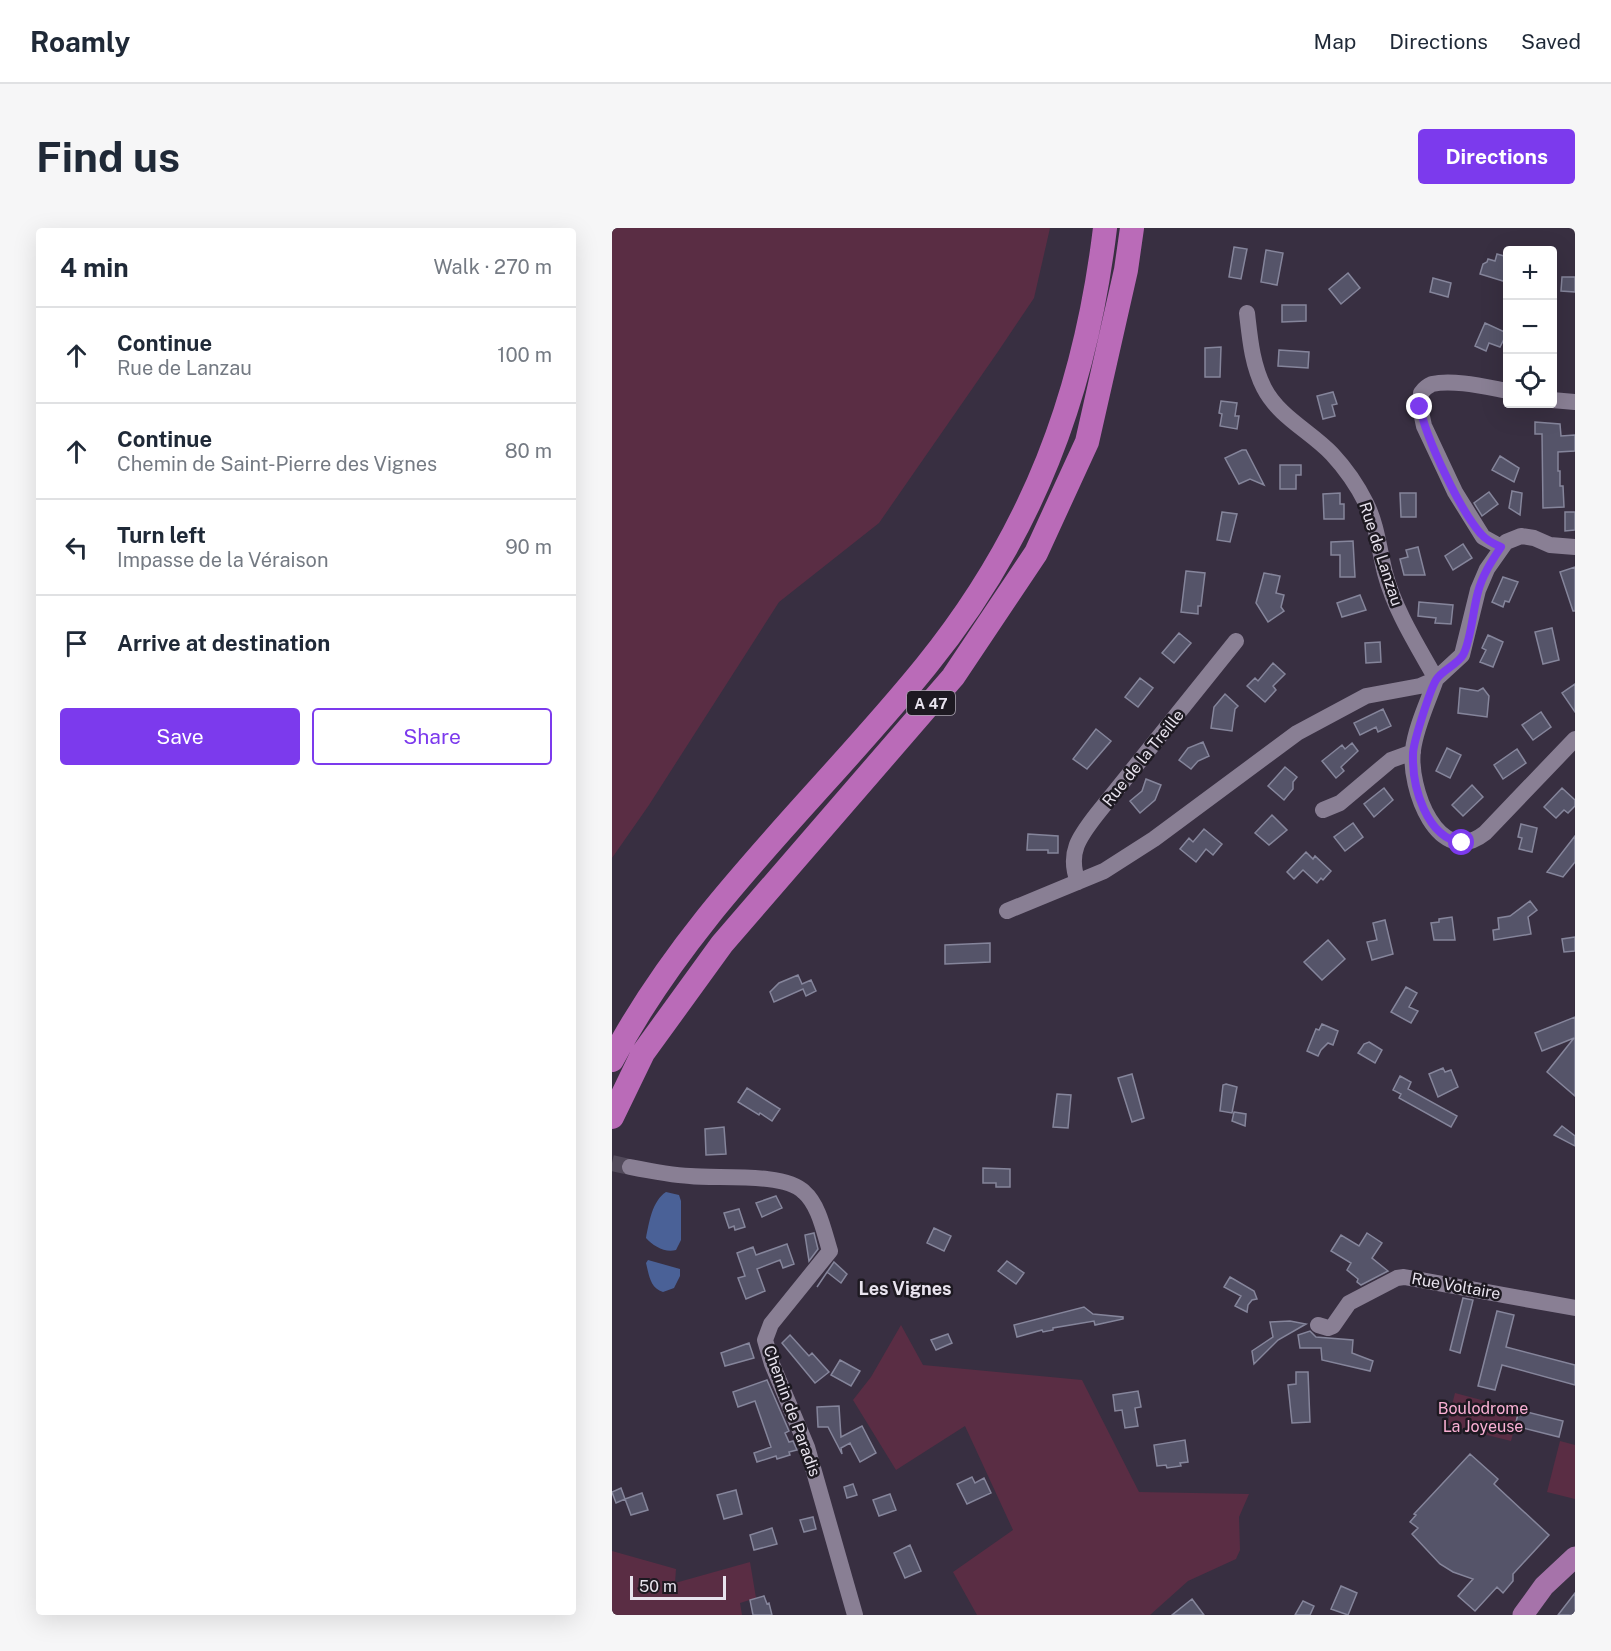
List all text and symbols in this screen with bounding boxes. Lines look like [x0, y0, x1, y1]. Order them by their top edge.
text: Roamly [30, 25, 130, 58]
text: Map [1314, 29, 1356, 54]
text: Directions [1389, 29, 1488, 54]
text: Saved [1521, 29, 1581, 54]
button: Directions [1418, 129, 1575, 184]
text: Find us [36, 132, 180, 181]
map controls [1503, 246, 1557, 408]
button: + [1503, 246, 1557, 300]
text: 4 min [60, 252, 129, 283]
text: Walk · 270 m [433, 255, 552, 279]
button: − [1503, 300, 1557, 354]
text: Continue [117, 330, 212, 356]
icon: ahead [60, 339, 93, 372]
text: 100 m [497, 343, 552, 367]
button: locate [1503, 354, 1557, 408]
text: Rue de Lanzau [117, 356, 252, 380]
route end [1406, 393, 1432, 419]
text: Continue [117, 426, 212, 452]
icon: ahead [60, 435, 93, 468]
text: 80 m [505, 439, 552, 463]
text: Chemin de Saint-Pierre des Vignes [117, 452, 437, 476]
street label: Rue de Lanzau [1355, 500, 1407, 608]
text: Turn left [117, 522, 206, 548]
icon: left [60, 531, 93, 564]
text: 90 m [505, 535, 552, 559]
text: Impasse de la Véraison [117, 548, 328, 572]
icon: arrive [60, 627, 93, 660]
text: Arrive at destination [117, 630, 330, 656]
road number: A 47 [907, 691, 955, 715]
street label: Rue de la Treille [1098, 706, 1188, 810]
button: Save [60, 708, 300, 765]
button: Share [312, 708, 552, 765]
route start [1448, 829, 1474, 855]
street label: Rue Voltaire [1410, 1269, 1502, 1303]
district label: Les Vignes [859, 1278, 951, 1299]
street label: Chemin de Paradis [759, 1343, 825, 1479]
park label: Boulodrome La Joyeuse [1438, 1399, 1528, 1436]
scale bar [630, 1573, 726, 1600]
text: 50 m [639, 1577, 677, 1596]

